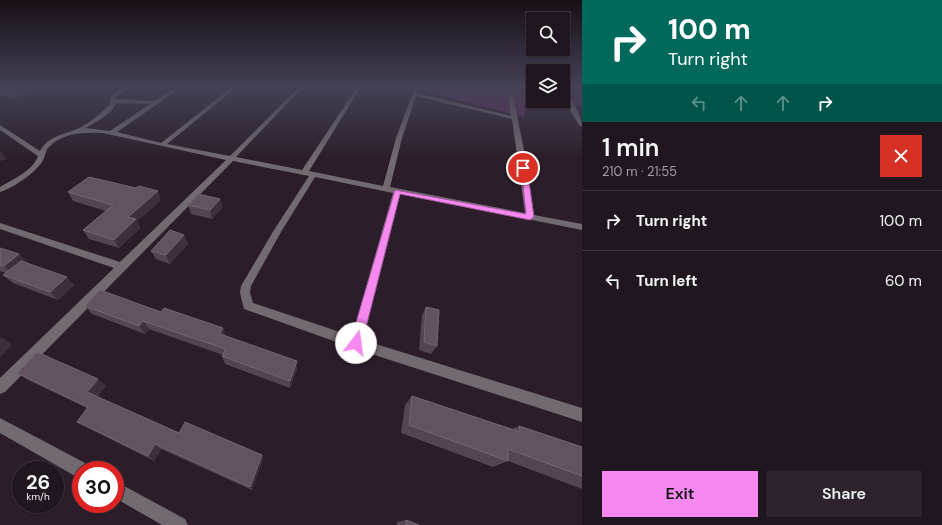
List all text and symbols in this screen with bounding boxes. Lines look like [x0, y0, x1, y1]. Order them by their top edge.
text: 100 m [668, 11, 751, 48]
map controls [526, 12, 570, 108]
button: search [526, 12, 570, 56]
icon: right [602, 16, 654, 68]
text: Turn right [668, 47, 748, 71]
button: layers [526, 64, 570, 108]
icon: left [688, 92, 710, 114]
icon: ahead [730, 92, 752, 114]
icon: ahead [772, 92, 794, 114]
icon: right [814, 92, 836, 114]
text: 1 min [602, 132, 659, 163]
button: close [880, 135, 922, 177]
pin [506, 151, 540, 185]
icon: arrive [512, 157, 534, 179]
text: 210 m · 21:55 [602, 163, 677, 180]
icon: right [602, 210, 624, 232]
text: Turn right [636, 211, 707, 231]
text: 100 m [879, 211, 922, 231]
icon: left [602, 270, 624, 292]
text: Turn left [636, 271, 697, 291]
text: 60 m [885, 271, 922, 291]
position arrow [335, 322, 377, 364]
speed limit sign: 30 [72, 461, 124, 513]
text: 26 [26, 469, 50, 495]
button: Exit [602, 471, 758, 517]
button: Share [766, 471, 922, 517]
text: km/h [26, 490, 50, 503]

